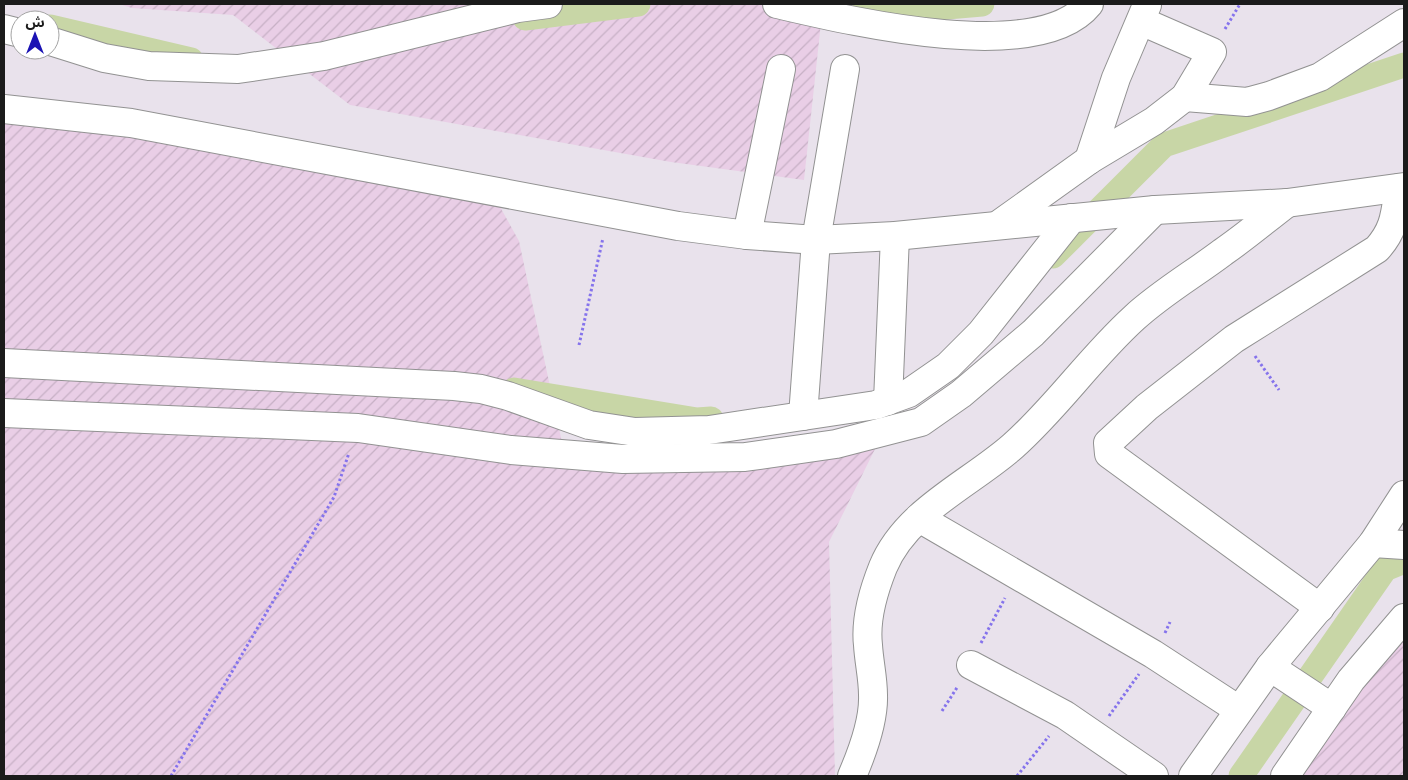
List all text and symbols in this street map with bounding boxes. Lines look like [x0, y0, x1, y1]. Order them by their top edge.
north arrow [10, 10, 60, 60]
text: ش [25, 14, 45, 30]

